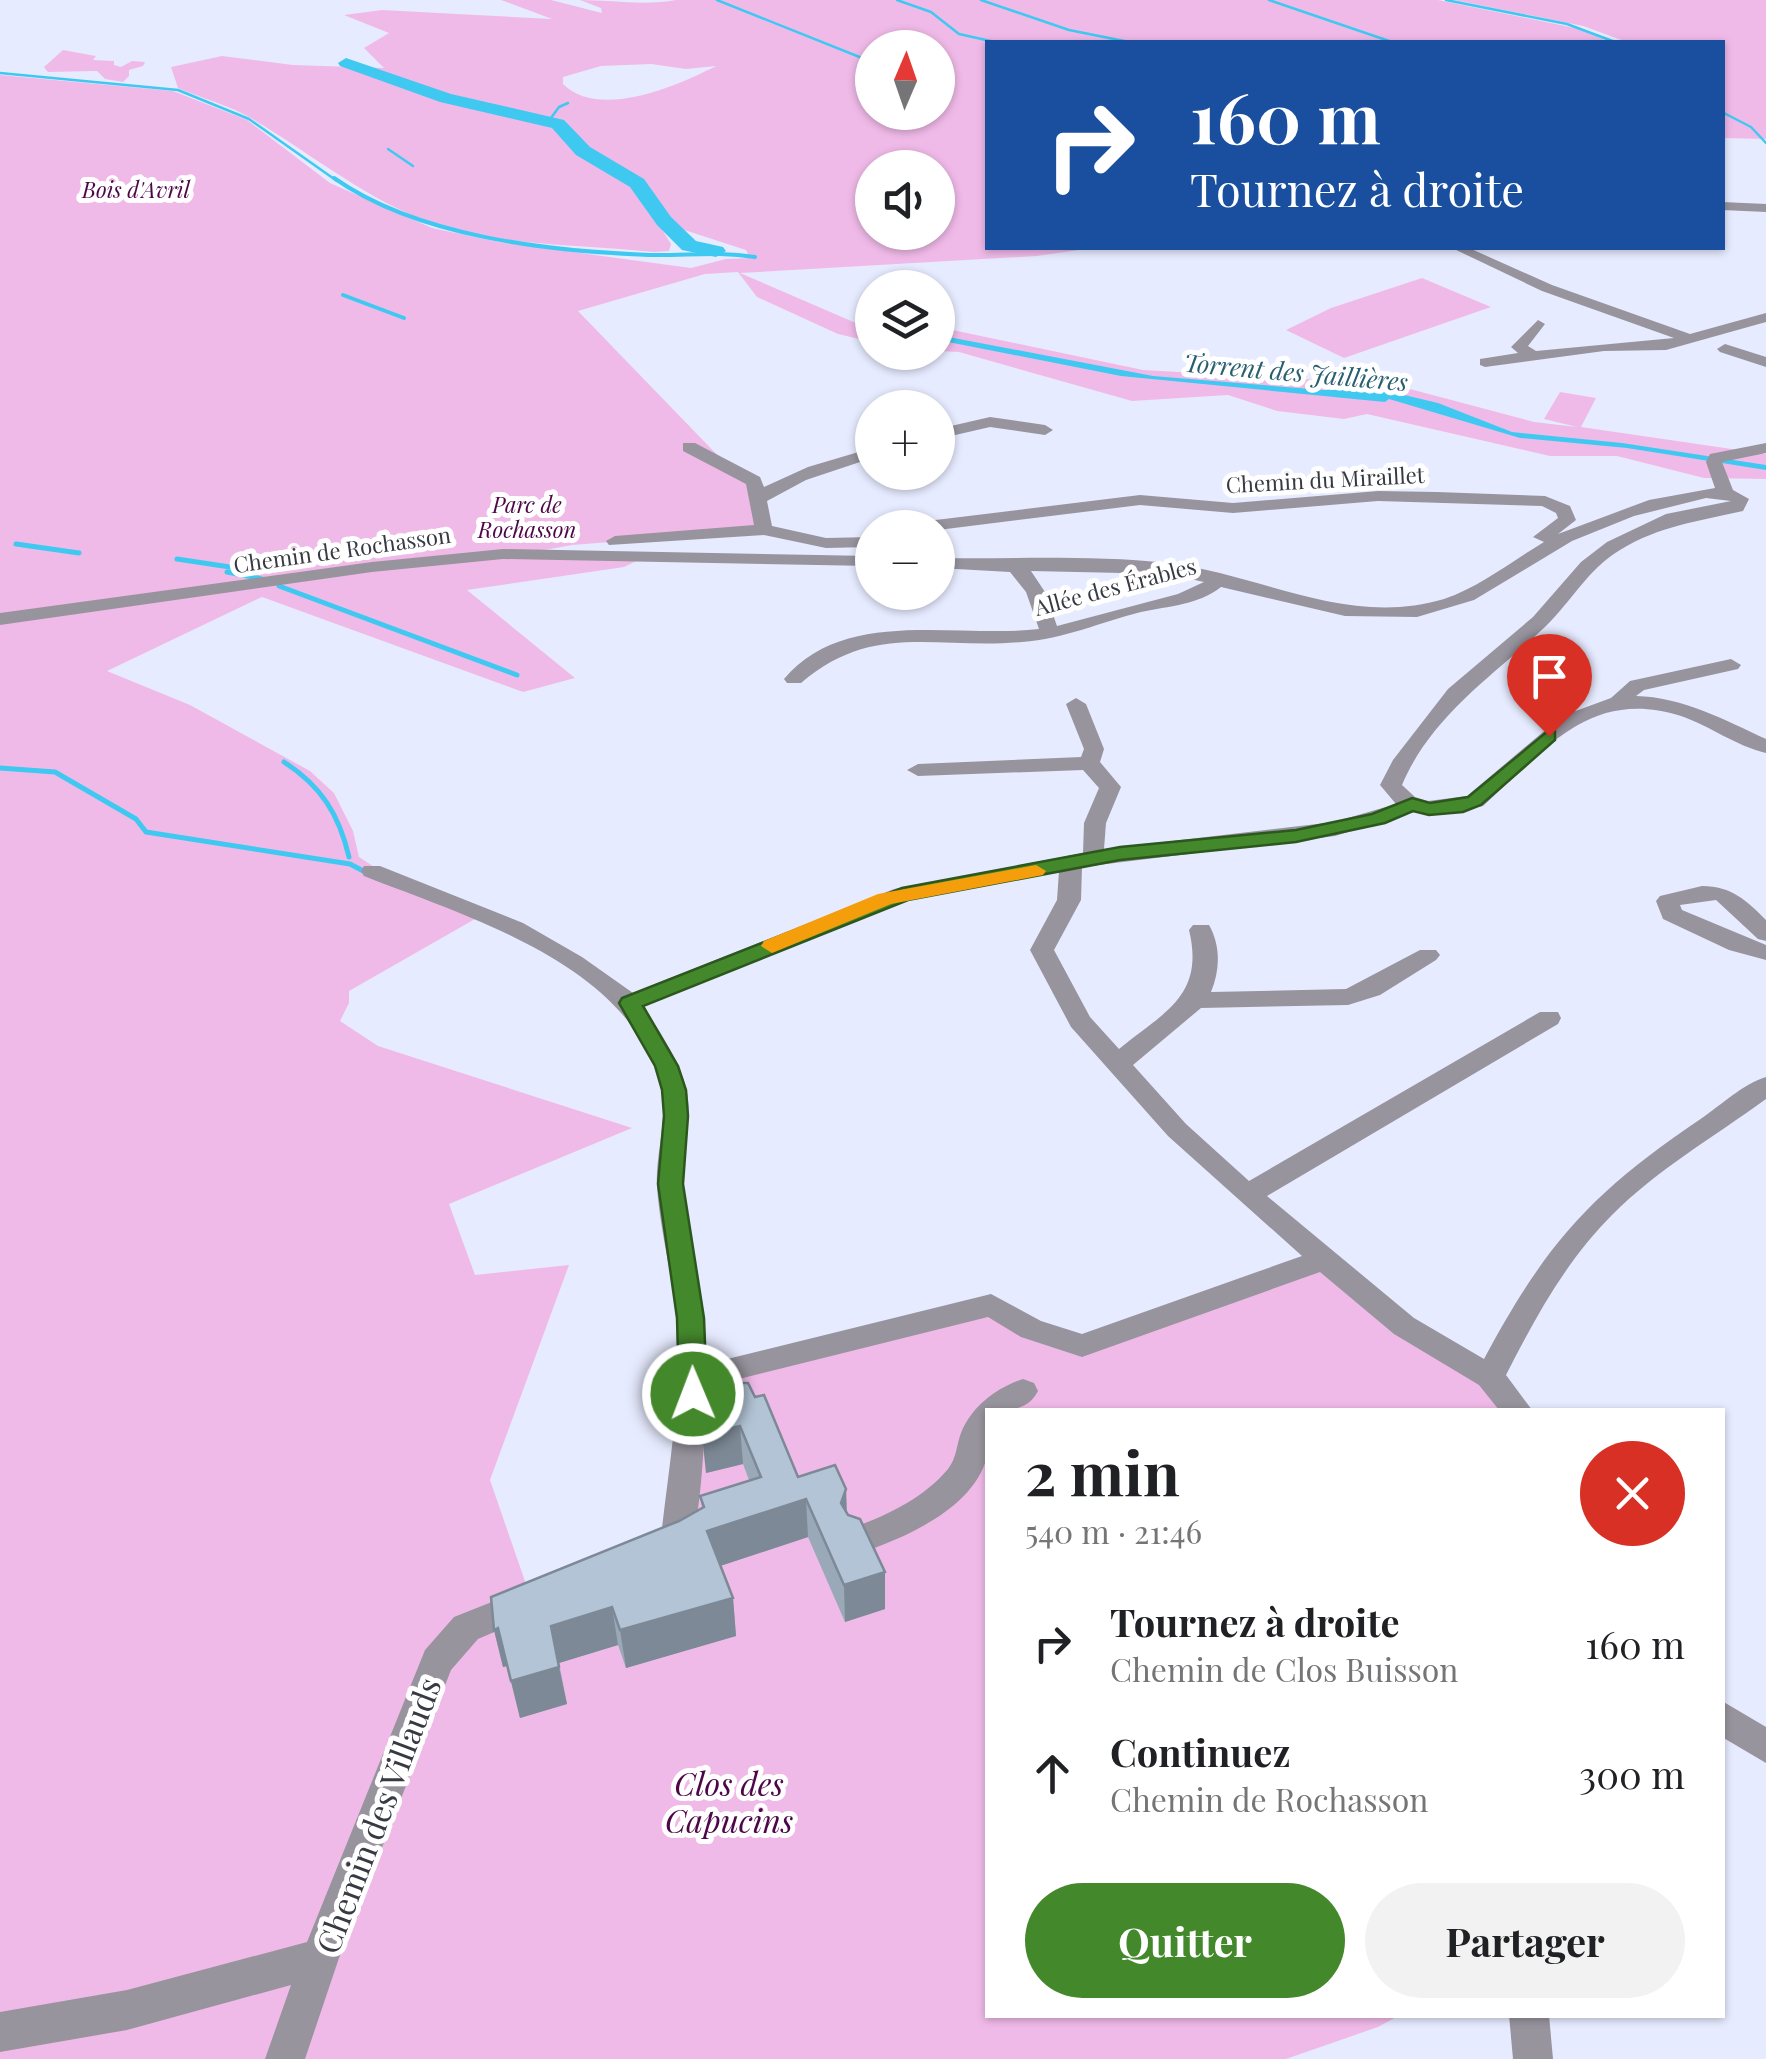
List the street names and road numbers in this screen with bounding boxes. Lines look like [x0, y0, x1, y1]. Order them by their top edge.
street label: Chemin du Miraillet [1225, 459, 1426, 499]
street label: Chemin de Rochasson [232, 519, 452, 579]
street label: Allée des Érables [1030, 550, 1199, 622]
street label: Chemin des Villauds [305, 1671, 449, 1959]

